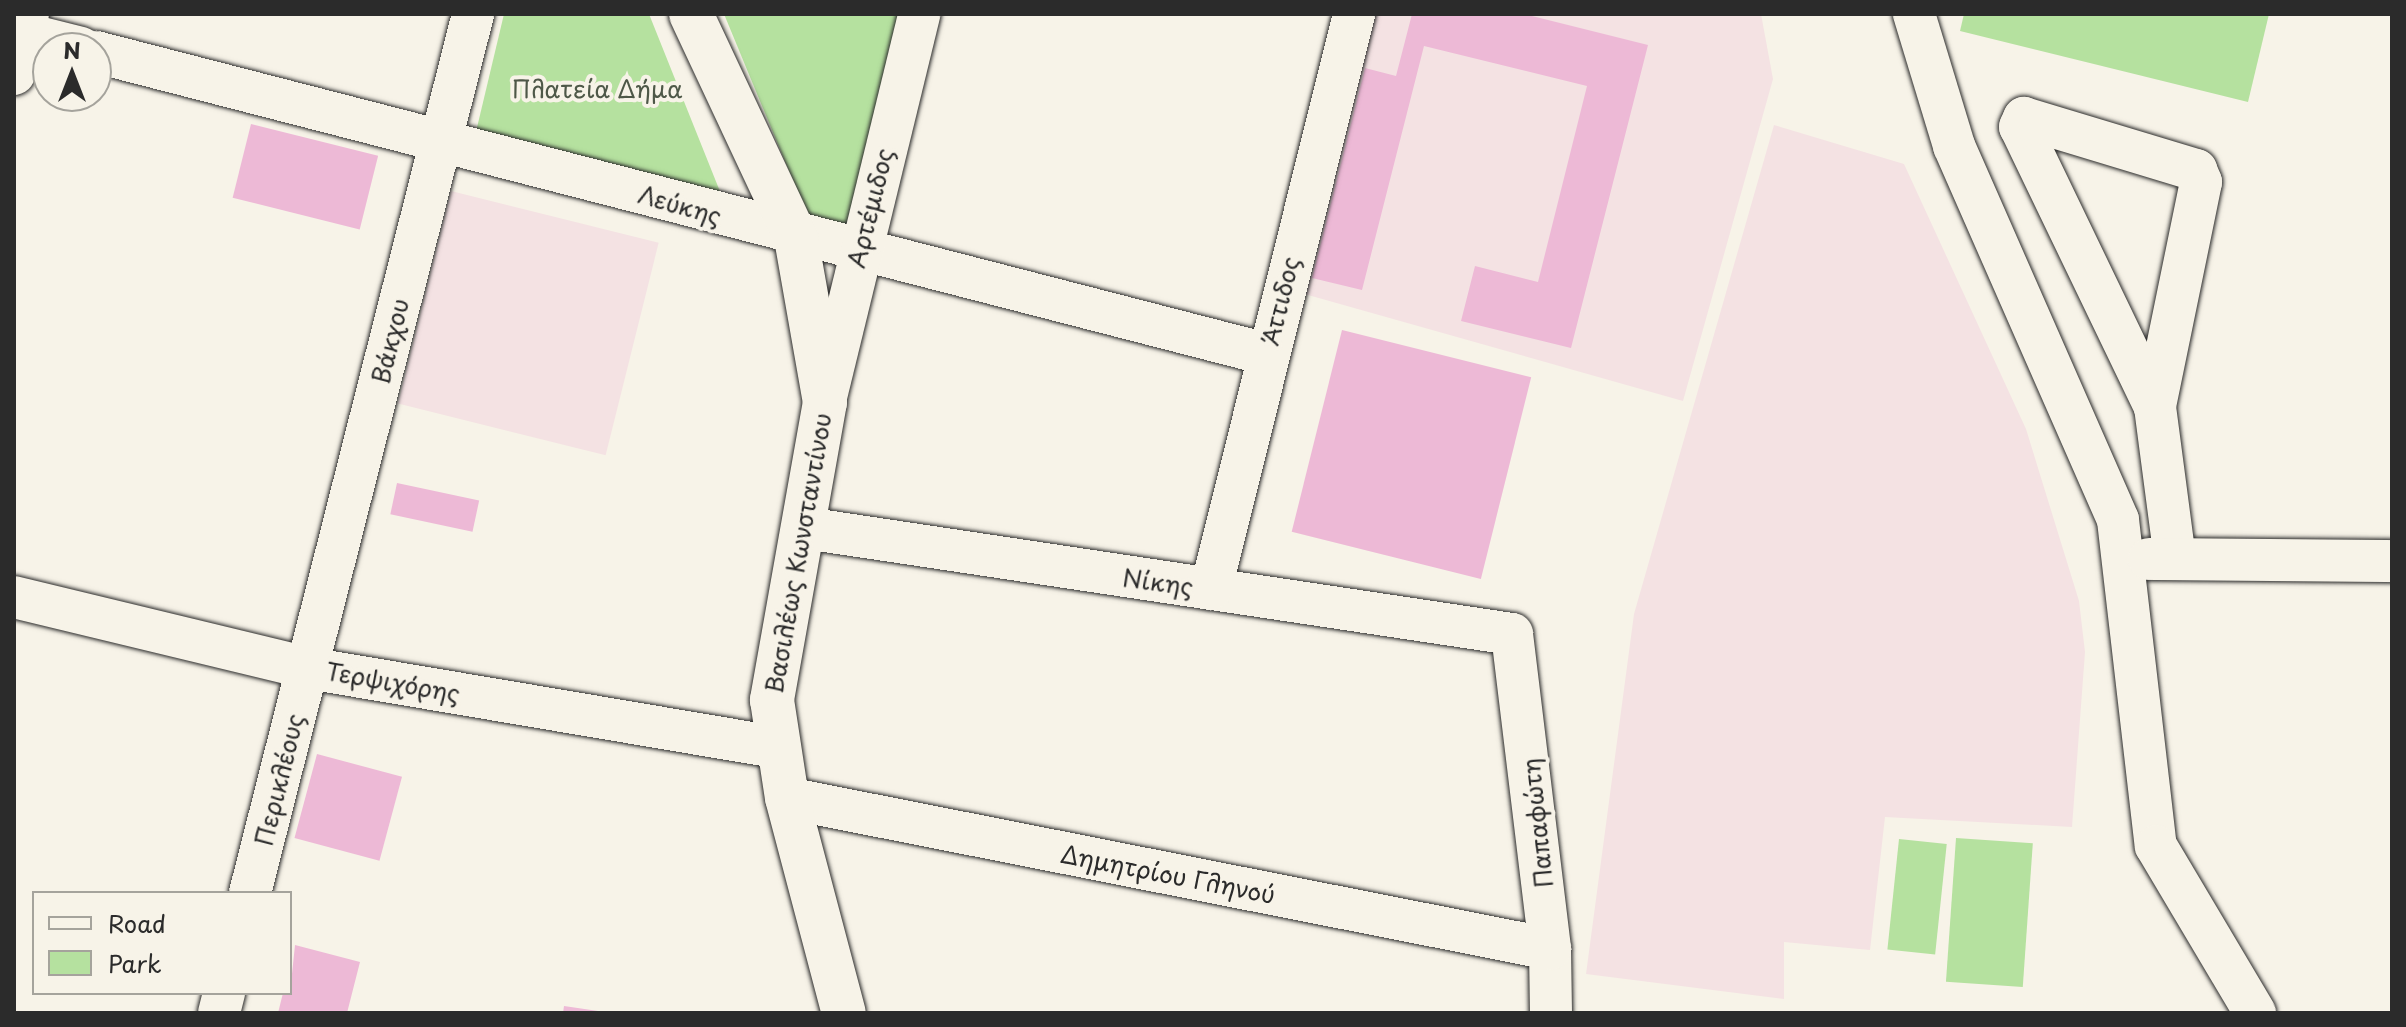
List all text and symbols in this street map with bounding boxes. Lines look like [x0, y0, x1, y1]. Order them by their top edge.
north arrow [32, 32, 112, 112]
text: N [63, 33, 81, 66]
park label: Πλατεία Δήμα [511, 75, 683, 103]
street label: Αρτέμιδος [841, 145, 899, 271]
street label: Λεύκης [635, 179, 725, 231]
street label: Άττιδος [1255, 254, 1305, 348]
street label: Βάκχου [366, 295, 414, 387]
street label: Βασιλέως Κωνσταντίνου [759, 410, 837, 696]
street label: Νίκης [1121, 563, 1195, 601]
street label: Τερψιχόρης [324, 656, 462, 708]
street label: Περικλέους [249, 711, 309, 849]
street label: Παπαφώτη [1516, 757, 1558, 889]
street label: Δημητρίου Γληνού [1059, 839, 1277, 909]
legend [32, 891, 292, 995]
text: Road [108, 905, 166, 941]
text: Park [108, 945, 162, 981]

